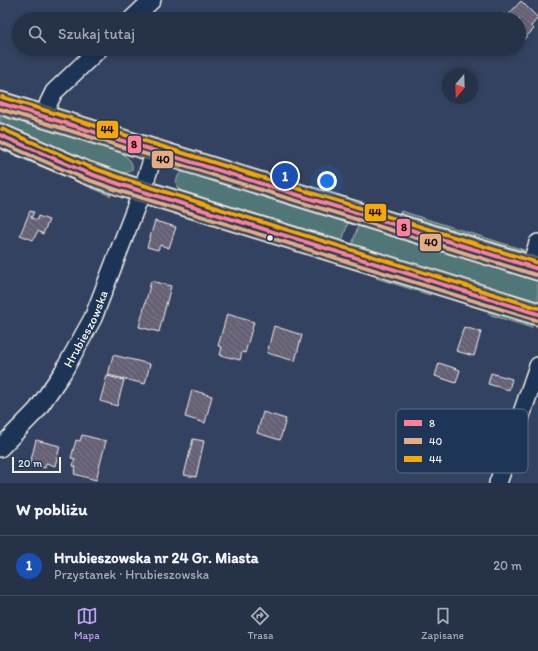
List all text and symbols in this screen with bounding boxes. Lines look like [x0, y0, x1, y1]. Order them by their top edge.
search box [12, 12, 526, 56]
icon: search [26, 23, 48, 45]
text: Szukaj tutaj [58, 25, 135, 43]
north arrow [442, 68, 478, 104]
line badge: 44 [96, 120, 119, 139]
text: 44 [100, 123, 114, 136]
line badge: 8 [127, 135, 142, 154]
text: 8 [131, 138, 137, 151]
line badge: 40 [151, 150, 174, 169]
text: 40 [156, 153, 170, 166]
pin: 1 [272, 161, 298, 191]
your location [317, 171, 337, 191]
line badge: 44 [364, 203, 387, 222]
text: 44 [368, 206, 382, 219]
line badge: 8 [396, 218, 411, 237]
text: 8 [401, 221, 407, 234]
unlabelled marker [265, 233, 275, 243]
line badge: 40 [419, 233, 442, 252]
text: 40 [424, 236, 438, 249]
street label: Hrubieszowska [60, 288, 111, 370]
legend [396, 409, 528, 473]
text: 8 [429, 417, 435, 430]
text: 40 [429, 435, 443, 448]
text: 44 [429, 453, 443, 466]
scale bar [12, 455, 61, 474]
text: 20 m [18, 457, 42, 470]
text: W pobliżu [16, 499, 87, 519]
text: Hrubieszowska nr 24 Gr. Miasta [54, 549, 259, 567]
text: 1 [26, 558, 32, 573]
text: 20 m [493, 558, 522, 573]
text: Przystanek · Hrubieszowska [54, 567, 209, 582]
tab: Mapa [74, 605, 100, 642]
tab: Trasa [248, 605, 273, 642]
tab: Zapisane [421, 605, 464, 642]

